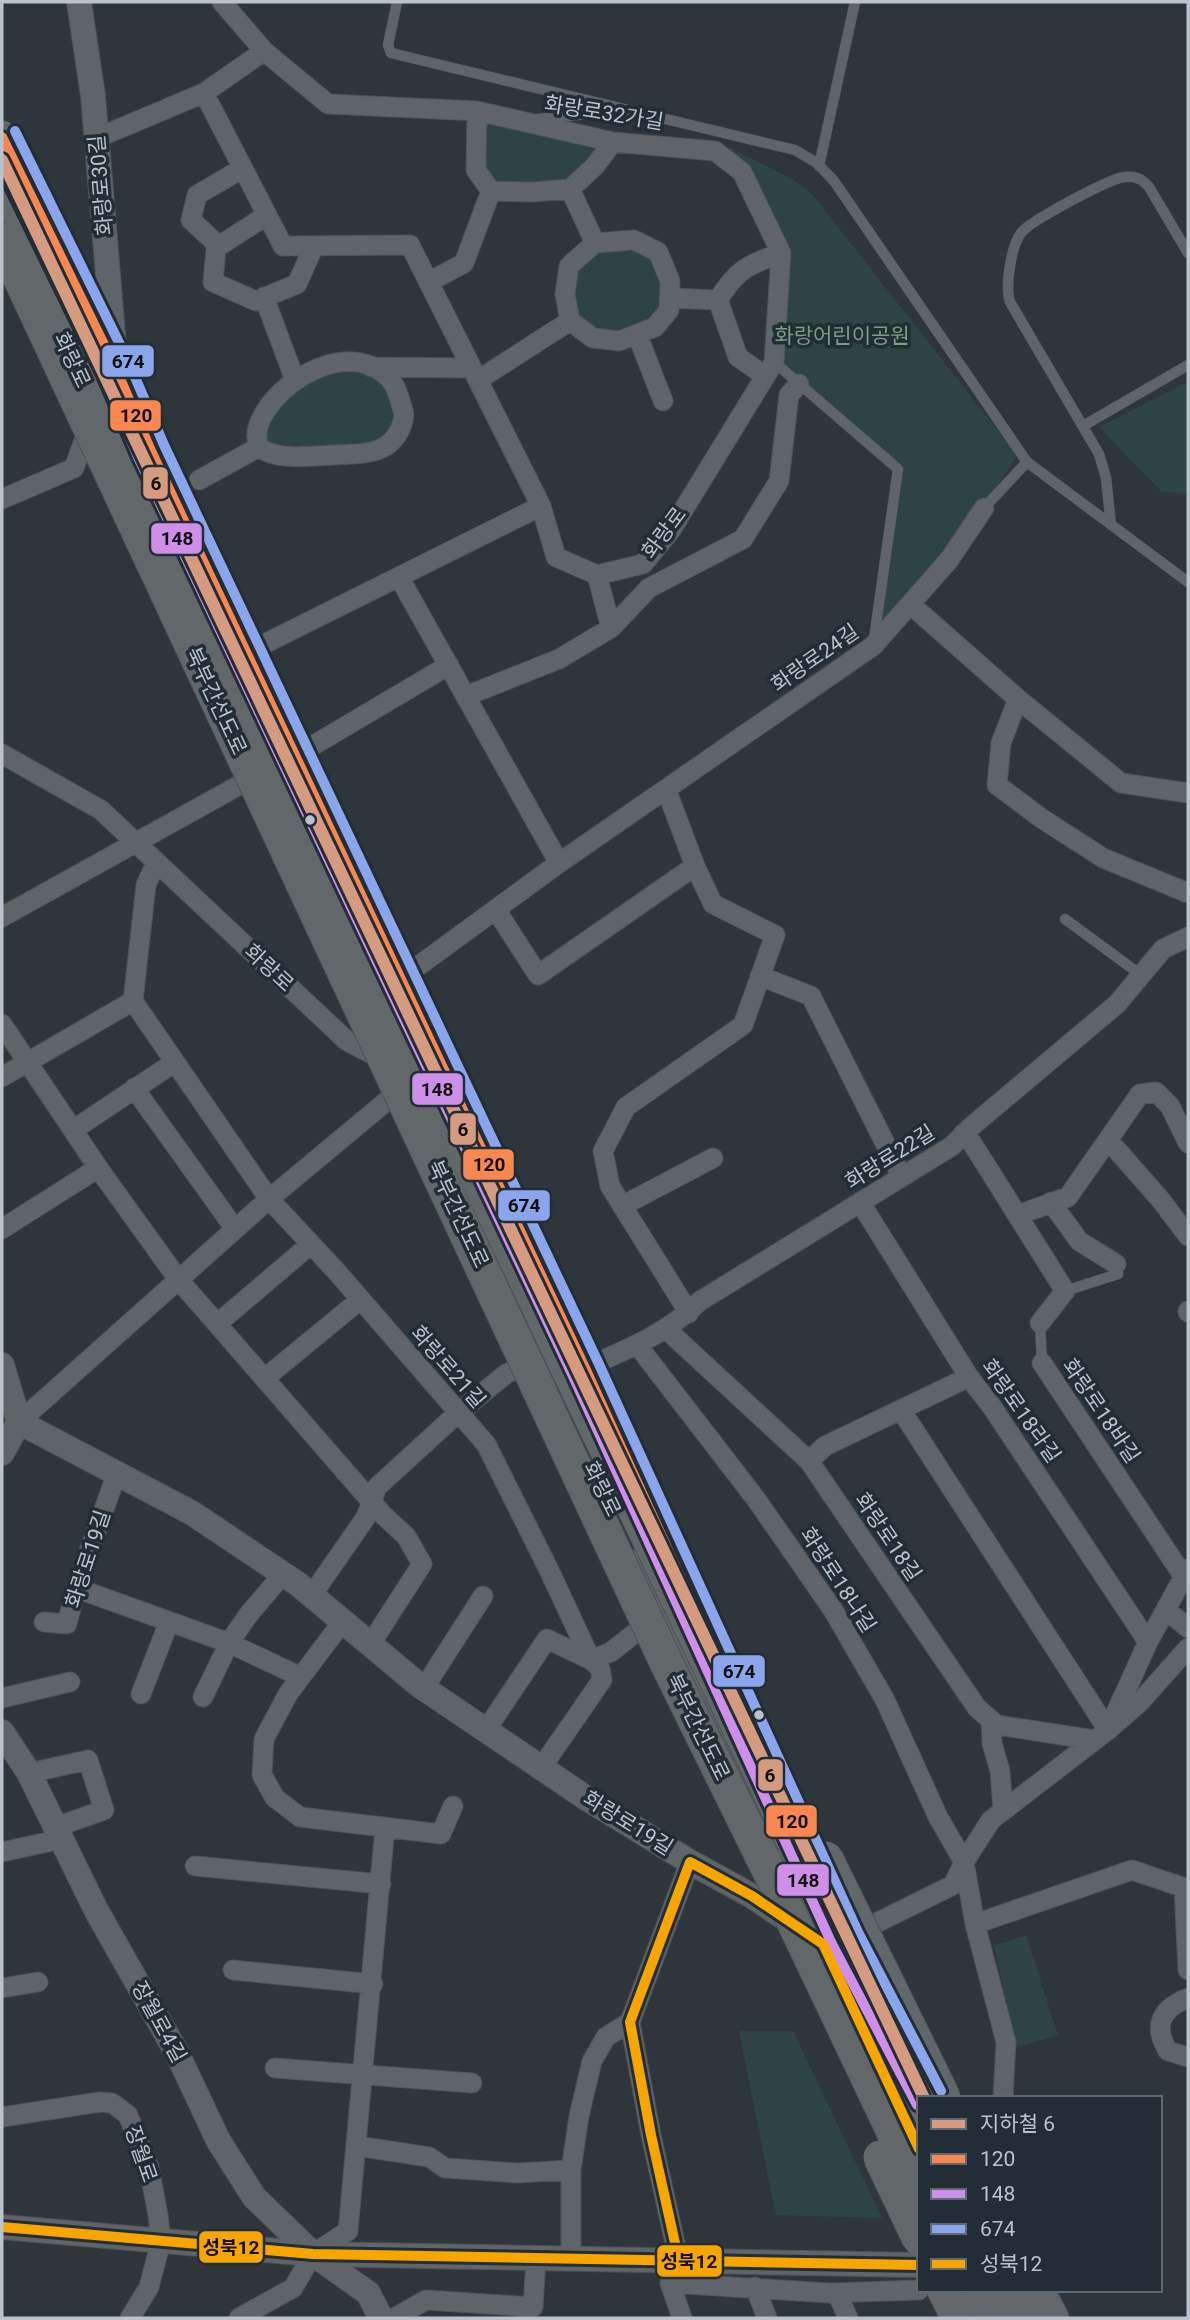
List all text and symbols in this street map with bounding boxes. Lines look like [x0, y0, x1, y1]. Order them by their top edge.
street label: 화랑로32가길 [543, 92, 665, 134]
street label: 화랑로30길 [85, 134, 117, 236]
park label: 화랑어린이공원 [774, 324, 910, 348]
street label: 화랑로 [49, 329, 95, 391]
line badge: 674 [101, 344, 155, 378]
text: 674 [112, 350, 144, 373]
line badge: 120 [109, 399, 162, 432]
text: 120 [120, 404, 152, 427]
line badge: 6 [142, 466, 169, 500]
text: 6 [151, 472, 162, 495]
street label: 화랑로 [637, 503, 691, 563]
line badge: 148 [150, 522, 203, 555]
text: 148 [161, 527, 193, 550]
street label: 화랑로24길 [767, 619, 863, 697]
street label: 북부간선도로 [181, 643, 251, 759]
unlabelled marker [303, 813, 317, 827]
street label: 화랑로 [240, 939, 298, 997]
line badge: 148 [411, 1072, 464, 1106]
text: 148 [421, 1078, 453, 1101]
line badge: 6 [449, 1112, 477, 1146]
text: 6 [458, 1118, 469, 1141]
street label: 화랑로22길 [841, 1120, 939, 1194]
line badge: 120 [462, 1148, 515, 1181]
text: 120 [473, 1153, 505, 1176]
street label: 북부간선도로 [423, 1156, 493, 1272]
line badge: 674 [497, 1189, 551, 1222]
text: 674 [508, 1194, 540, 1217]
street label: 화랑로21길 [406, 1321, 490, 1413]
street label: 화랑로18바길 [1057, 1354, 1145, 1468]
street label: 화랑로18라길 [977, 1355, 1065, 1467]
street label: 화랑로 [579, 1458, 625, 1520]
street label: 화랑로18길 [850, 1488, 926, 1586]
street label: 화랑로19길 [61, 1507, 115, 1611]
street label: 화랑로18나길 [795, 1523, 881, 1637]
line badge: 674 [712, 1654, 766, 1688]
text: 674 [723, 1660, 755, 1683]
street label: 북부간선도로 [662, 1670, 734, 1784]
unlabelled marker [752, 1708, 766, 1722]
line badge: 6 [757, 1758, 784, 1792]
text: 6 [765, 1764, 776, 1787]
street label: 화랑로19길 [579, 1786, 677, 1860]
line badge: 120 [765, 1804, 818, 1838]
text: 120 [776, 1810, 808, 1833]
line badge: 148 [776, 1863, 830, 1897]
text: 148 [787, 1869, 819, 1892]
street label: 장월로4길 [127, 1977, 191, 2067]
legend [917, 2096, 1162, 2292]
text: 지하철 6 [980, 2112, 1055, 2136]
street label: 장월로 [120, 2123, 162, 2185]
text: 120 [980, 2147, 1015, 2171]
text: 148 [980, 2182, 1015, 2206]
text: 674 [980, 2217, 1016, 2241]
line badge: 성북12 [198, 2230, 264, 2264]
text: 성북12 [203, 2236, 259, 2259]
line badge: 성북12 [656, 2244, 723, 2278]
text: 성북12 [661, 2250, 717, 2273]
text: 성북12 [980, 2252, 1042, 2276]

